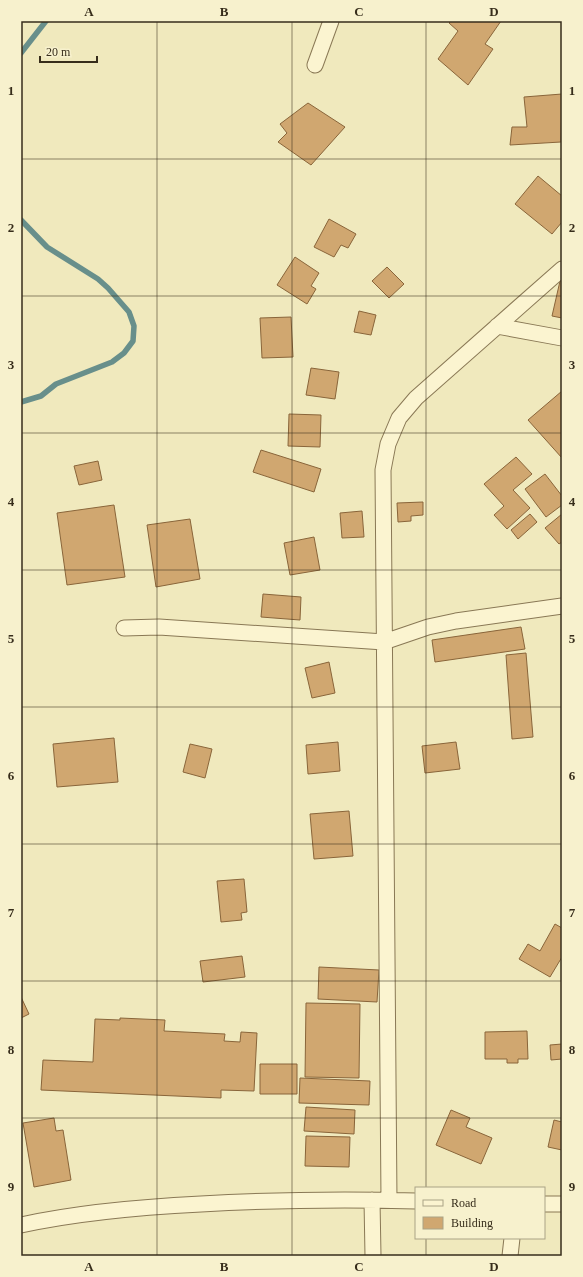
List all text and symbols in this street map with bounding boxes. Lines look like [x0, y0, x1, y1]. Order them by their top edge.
text: A [84, 4, 94, 19]
text: B [220, 4, 229, 19]
text: C [354, 4, 364, 19]
text: D [489, 4, 499, 19]
scale bar [40, 38, 97, 64]
text: 20 m [46, 45, 71, 59]
text: 1 [8, 83, 14, 98]
text: 1 [569, 83, 575, 98]
text: 2 [8, 220, 14, 235]
text: 2 [569, 220, 575, 235]
text: 3 [8, 357, 15, 372]
text: 3 [569, 357, 576, 372]
text: 4 [8, 494, 15, 509]
text: 4 [569, 494, 576, 509]
text: 5 [8, 631, 15, 646]
text: 5 [569, 631, 576, 646]
text: 6 [8, 768, 15, 783]
text: 6 [569, 768, 576, 783]
text: 7 [8, 905, 15, 920]
text: 7 [569, 905, 576, 920]
text: 8 [8, 1042, 15, 1057]
text: 8 [569, 1042, 576, 1057]
text: 9 [8, 1179, 15, 1194]
text: 9 [569, 1179, 576, 1194]
legend [415, 1187, 545, 1239]
text: Road [451, 1196, 476, 1210]
text: Building [451, 1216, 493, 1230]
text: A [84, 1259, 94, 1274]
text: B [220, 1259, 229, 1274]
text: C [354, 1259, 364, 1274]
text: D [489, 1259, 499, 1274]

